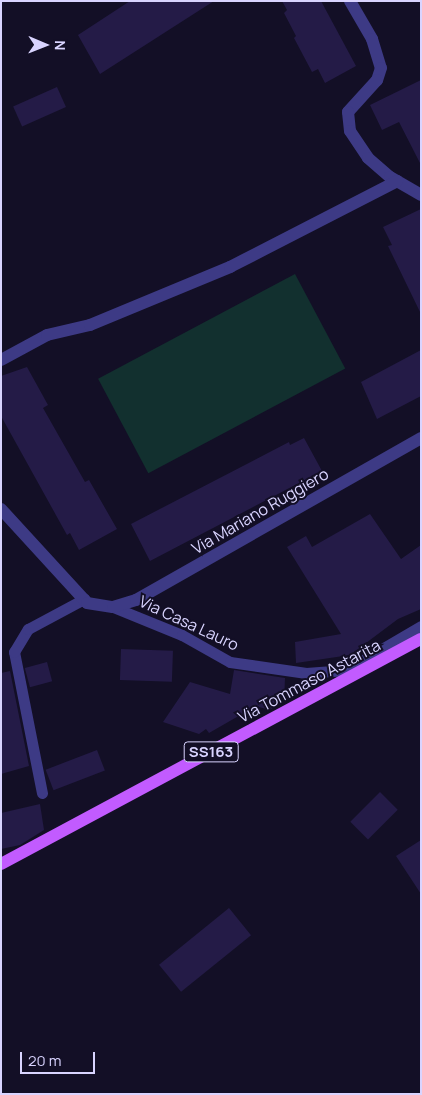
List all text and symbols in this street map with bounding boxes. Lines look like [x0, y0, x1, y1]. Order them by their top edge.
north arrow [20, 20, 70, 70]
text: N [51, 40, 70, 50]
street label: Via Mariano Ruggiero [188, 464, 332, 558]
street label: Via Casa Lauro [136, 592, 242, 654]
street label: Via Tommaso Astarita [234, 635, 384, 727]
road number: SS163 [184, 740, 238, 764]
scale bar [22, 1042, 98, 1074]
text: 20 m [28, 1050, 61, 1071]

